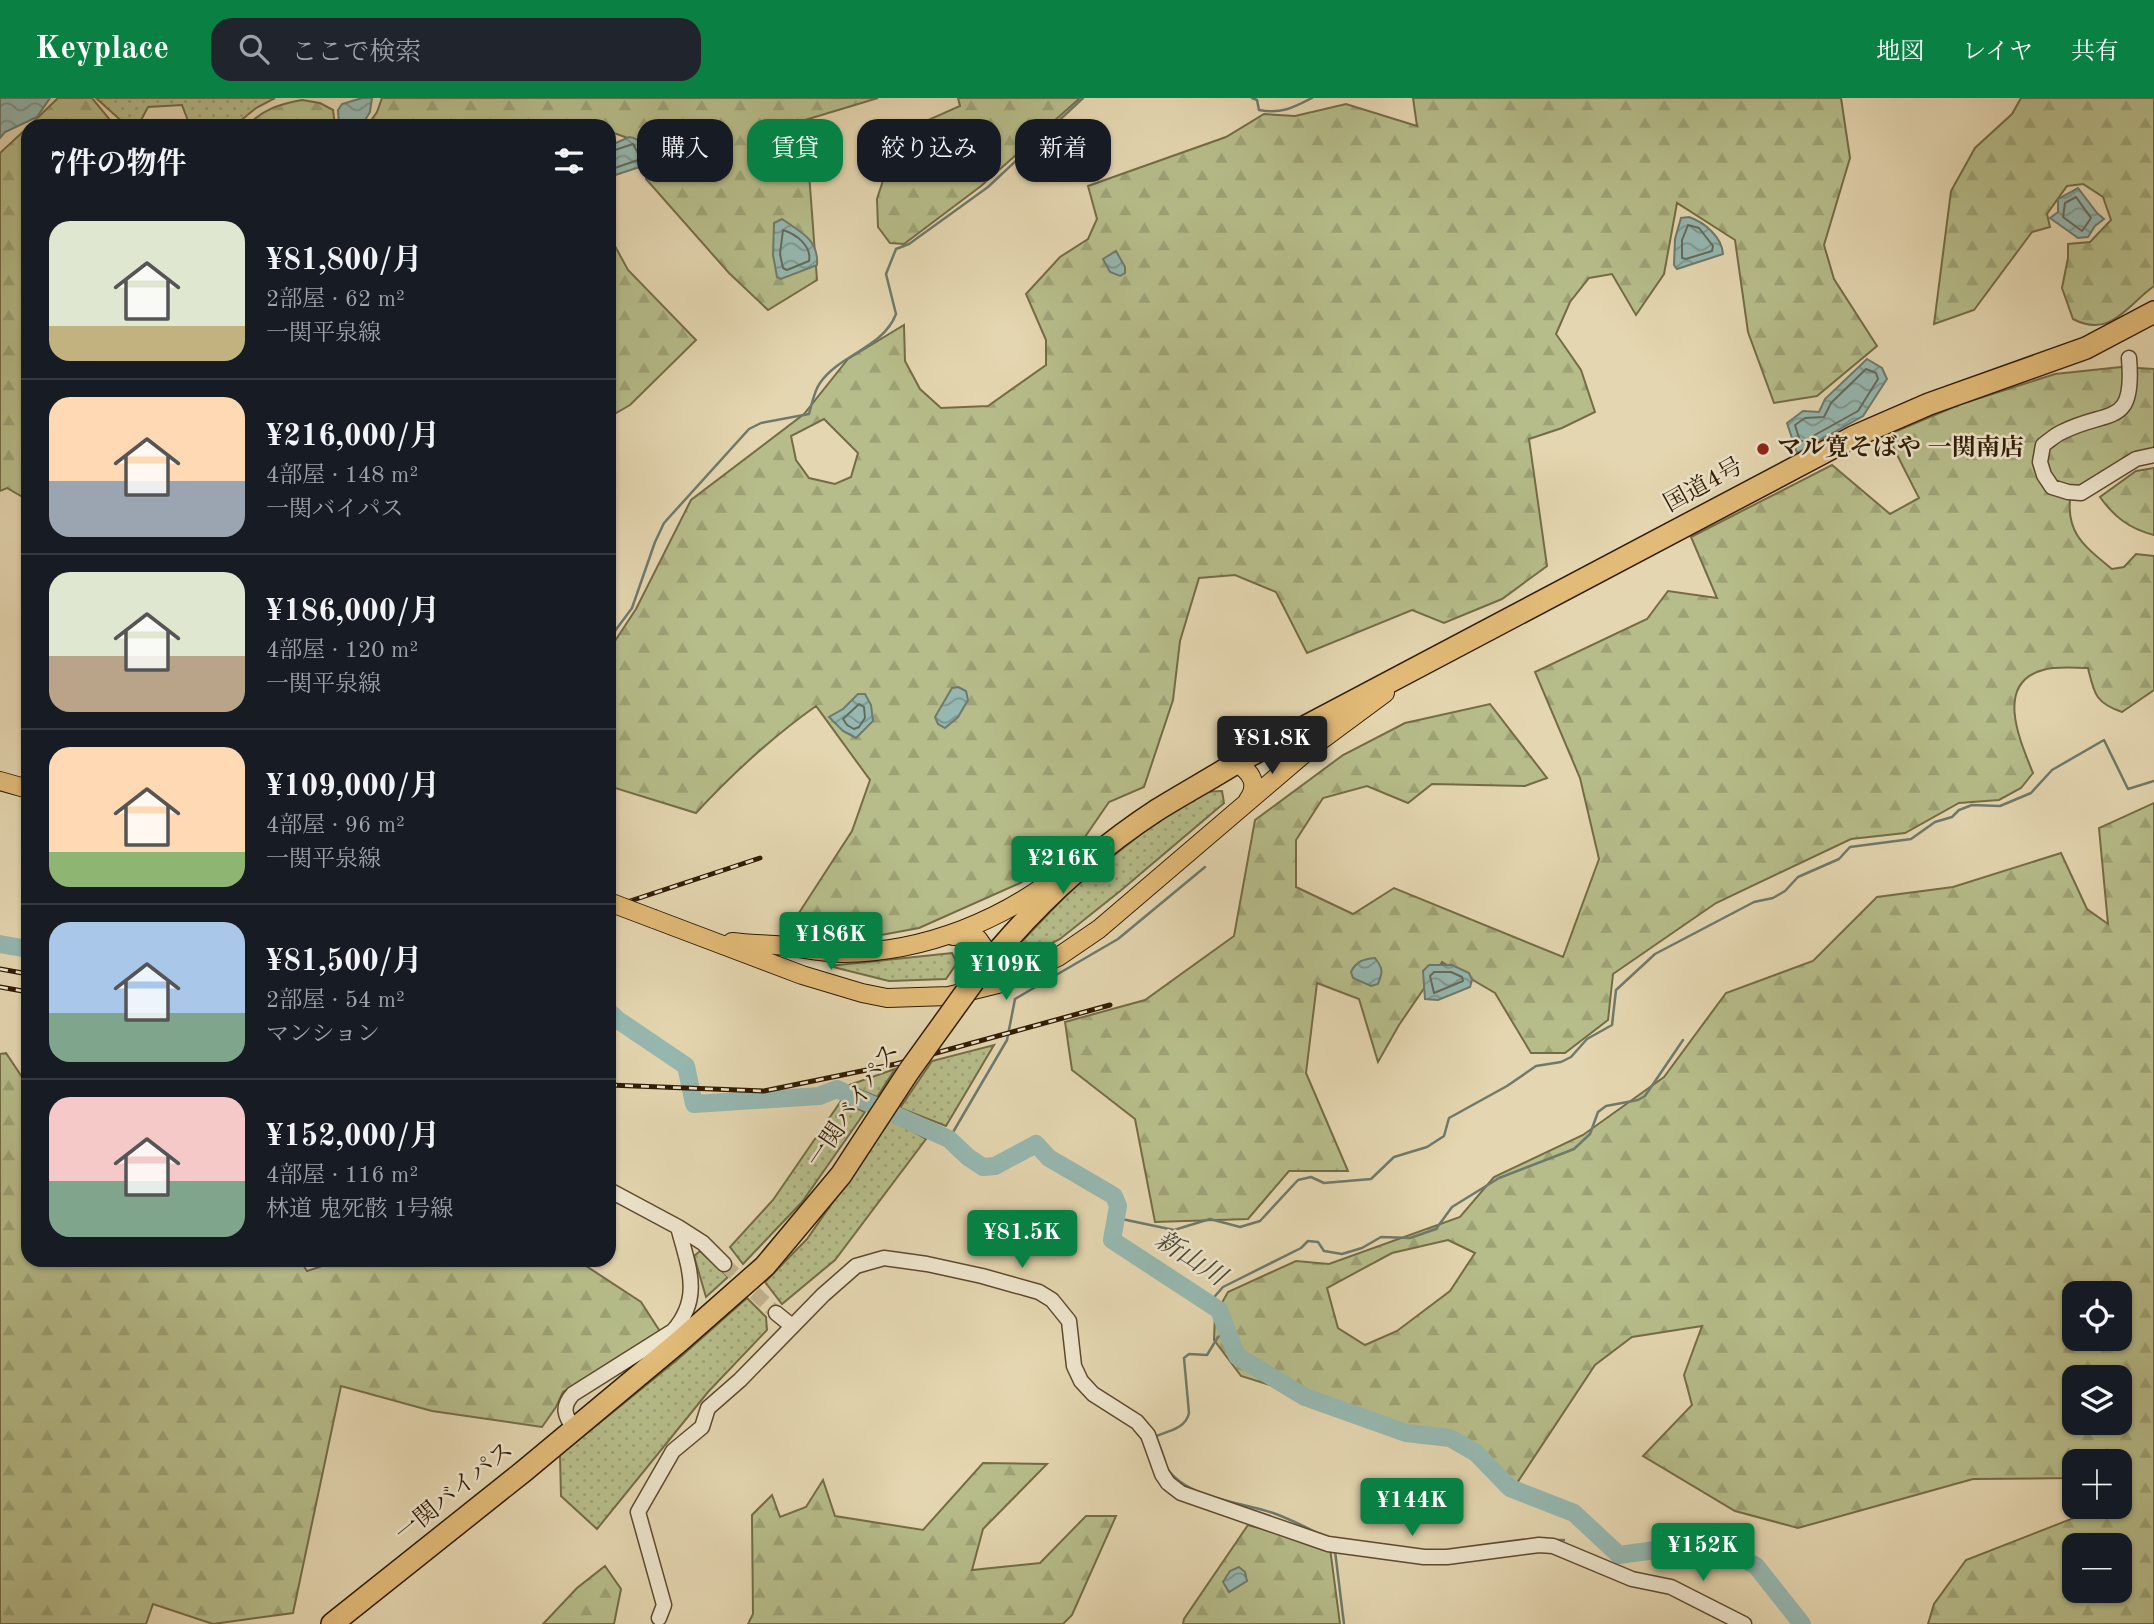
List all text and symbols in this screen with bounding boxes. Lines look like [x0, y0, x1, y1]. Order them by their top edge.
search box [211, 18, 701, 81]
icon: search [235, 30, 273, 68]
text: Keyplace [35, 33, 169, 66]
text: ここで検索 [291, 40, 421, 66]
text: 地図 [1876, 41, 1924, 65]
text: レイヤ [1962, 41, 2033, 65]
text: 共有 [2071, 41, 2119, 65]
chip: 購入 [637, 119, 733, 182]
chip: 賃貸 [747, 119, 843, 182]
chip: 絞り込み [857, 119, 1001, 182]
chip: 新着 [1015, 119, 1111, 182]
icon: filters [550, 142, 588, 180]
text: 7件の物件 [49, 150, 186, 180]
text: ¥81,800/月 [266, 246, 422, 276]
icon: home [105, 249, 189, 333]
text: 2部屋 · 62 m² [266, 288, 405, 311]
text: 一関平泉線 [266, 322, 381, 345]
text: ¥216,000/月 [266, 422, 440, 452]
icon: home [105, 425, 189, 509]
place label: マル寛そばや 一関南店 [1777, 434, 2024, 461]
marker: マル寛そばや 一関南店 [1755, 441, 1771, 457]
street label: 国道4号 [1659, 452, 1747, 517]
text: 4部屋 · 148 m² [266, 464, 418, 487]
text: 一関バイパス [266, 498, 404, 521]
text: ¥186,000/月 [266, 597, 440, 627]
icon: home [105, 600, 189, 684]
text: 4部屋 · 120 m² [266, 639, 418, 662]
text: 一関平泉線 [266, 673, 381, 696]
pin: ¥81.8K [1215, 716, 1329, 776]
text: ¥81.8K [1233, 727, 1311, 750]
text: ¥109,000/月 [266, 772, 440, 802]
icon: home [105, 775, 189, 859]
text: 4部屋 · 96 m² [266, 814, 405, 837]
pin: ¥216K [1014, 836, 1112, 896]
text: ¥216K [1027, 847, 1099, 870]
text: 一関平泉線 [266, 848, 381, 871]
pin: ¥186K [782, 912, 880, 972]
text: ¥186K [795, 923, 867, 946]
pin: ¥109K [957, 942, 1055, 1002]
text: ¥81,500/月 [266, 947, 422, 977]
icon: home [105, 950, 189, 1034]
text: ¥109K [970, 953, 1042, 976]
text: 2部屋 · 54 m² [266, 989, 405, 1012]
text: マンション [266, 1023, 380, 1046]
street label: 一関バイパス [802, 1039, 904, 1172]
text: ¥152,000/月 [266, 1122, 440, 1152]
icon: home [105, 1125, 189, 1209]
text: 4部屋 · 116 m² [266, 1164, 418, 1187]
text: 林道 鬼死骸 1号線 [266, 1198, 453, 1221]
pin: ¥81.5K [965, 1210, 1079, 1270]
text: ¥81.5K [983, 1221, 1061, 1244]
water label: 新山川 [1150, 1225, 1233, 1293]
map controls [2062, 1281, 2132, 1603]
button: locate [2062, 1281, 2132, 1351]
button: layers [2062, 1365, 2132, 1435]
street label: 一関バイパス [390, 1437, 518, 1547]
button: + [2062, 1449, 2132, 1519]
pin: ¥144K [1363, 1478, 1461, 1538]
text: ¥144K [1376, 1489, 1448, 1512]
pin: ¥152K [1654, 1524, 1752, 1583]
button: − [2062, 1533, 2132, 1603]
text: ¥152K [1667, 1534, 1739, 1557]

